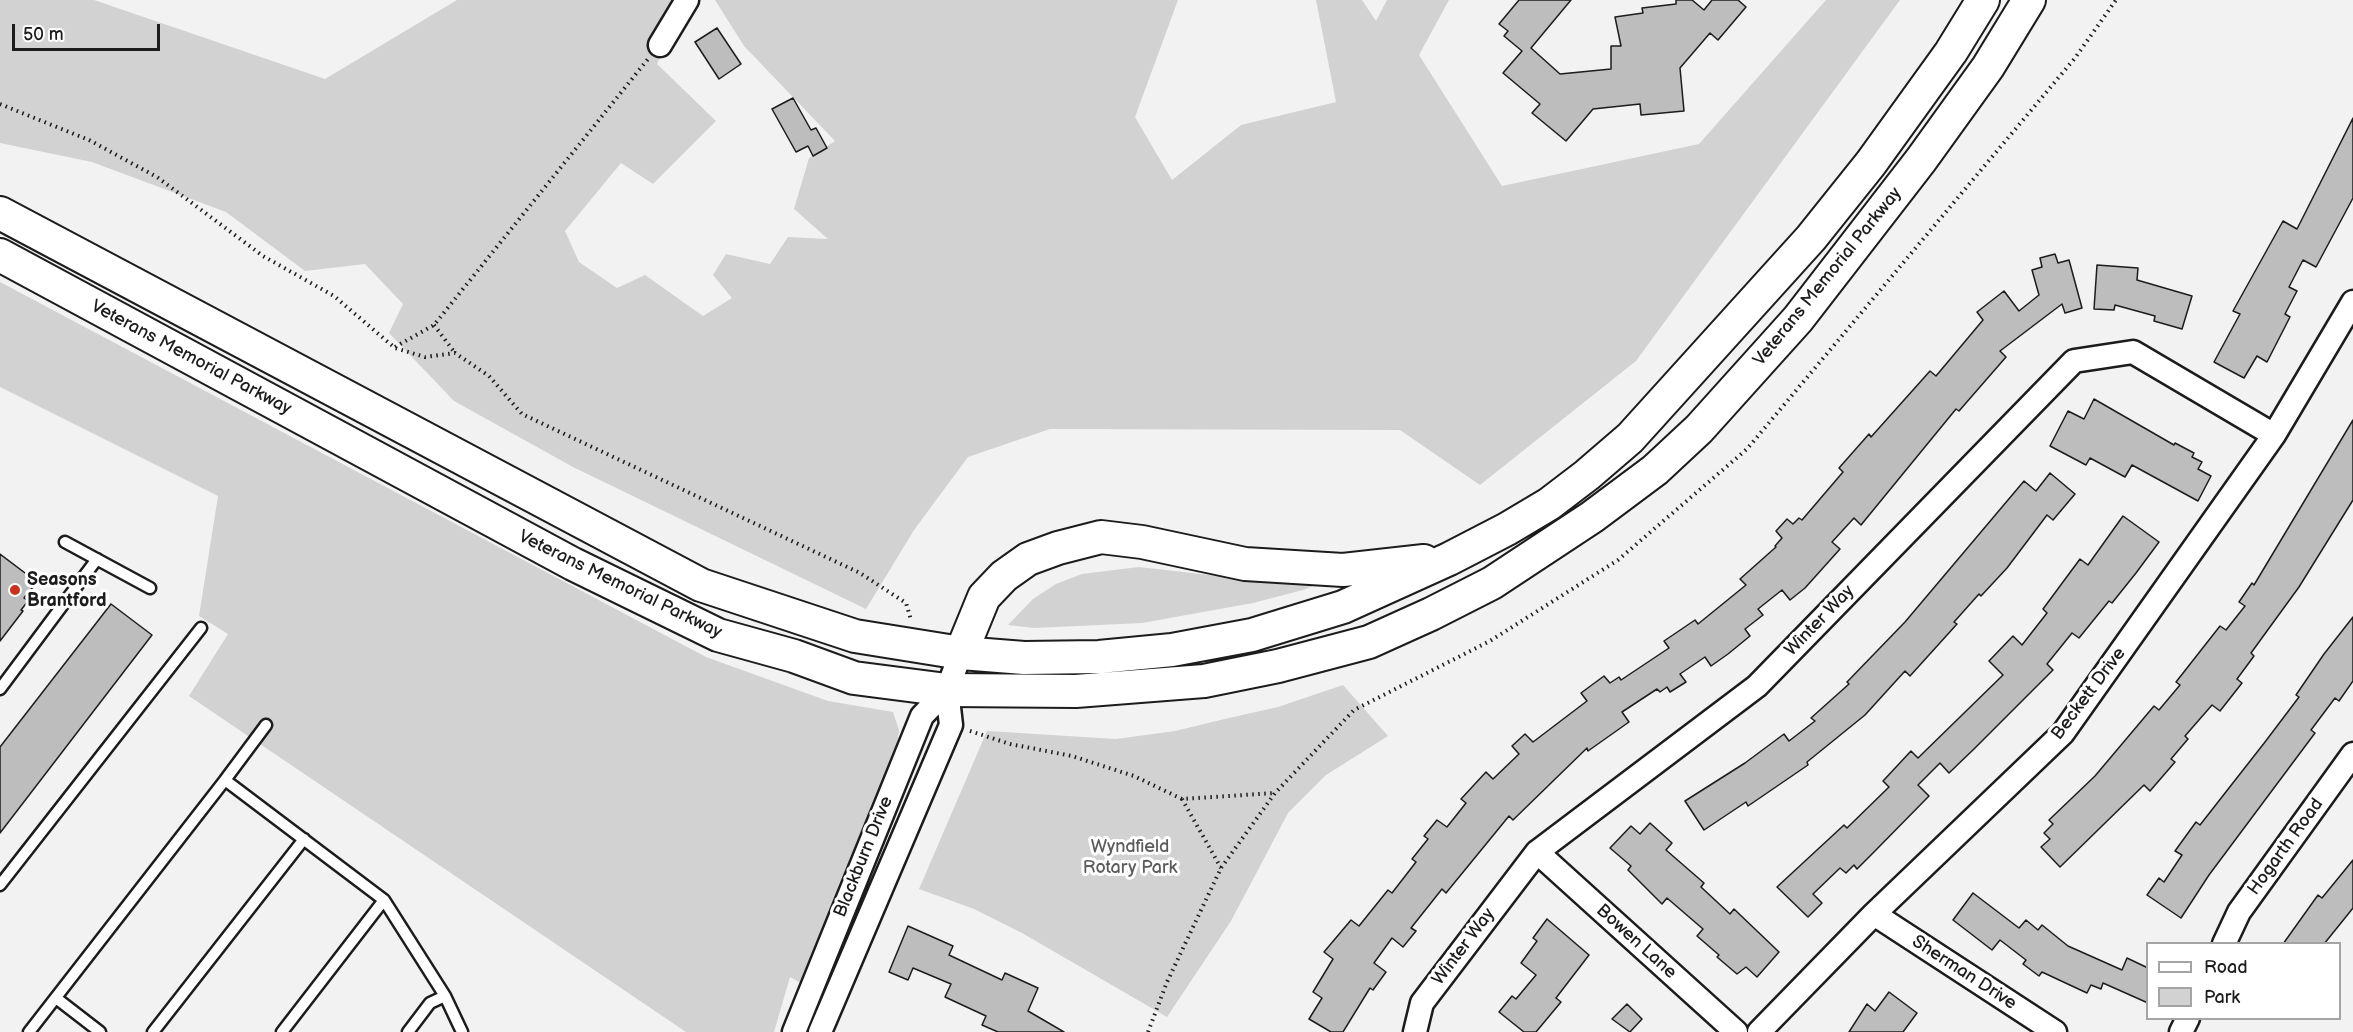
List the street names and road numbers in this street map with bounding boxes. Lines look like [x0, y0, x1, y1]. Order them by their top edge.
street label: Veterans Memorial Parkway [1749, 183, 1907, 371]
street label: Veterans Memorial Parkway [87, 296, 295, 420]
street label: Veterans Memorial Parkway [515, 526, 725, 644]
street label: Winter Way [1781, 581, 1859, 661]
street label: Beckett Drive [2047, 644, 2131, 744]
street label: Blackburn Drive [830, 793, 898, 921]
street label: Hogarth Road [2244, 794, 2328, 900]
street label: Bowen Lane [1591, 900, 1681, 984]
street label: Winter Way [1428, 904, 1500, 990]
street label: Sherman Drive [1908, 931, 2020, 1015]

